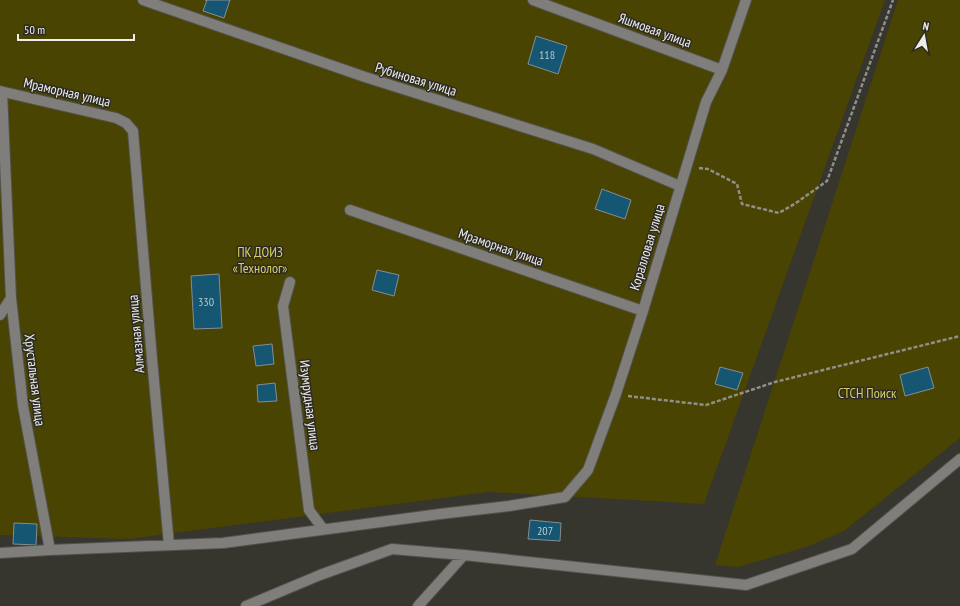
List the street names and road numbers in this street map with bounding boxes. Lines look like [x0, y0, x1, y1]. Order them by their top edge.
street label: Яшмовая улица [616, 8, 694, 52]
street label: Рубиновая улица [373, 58, 459, 100]
street label: Мраморная улица [22, 73, 112, 111]
street label: Коралловая улица [625, 201, 669, 293]
street label: Мраморная улица [456, 224, 546, 270]
street label: Алмазная улица [124, 294, 148, 374]
street label: Хрустальная улица [20, 333, 50, 427]
street label: Изумрудная улица [296, 359, 324, 451]

